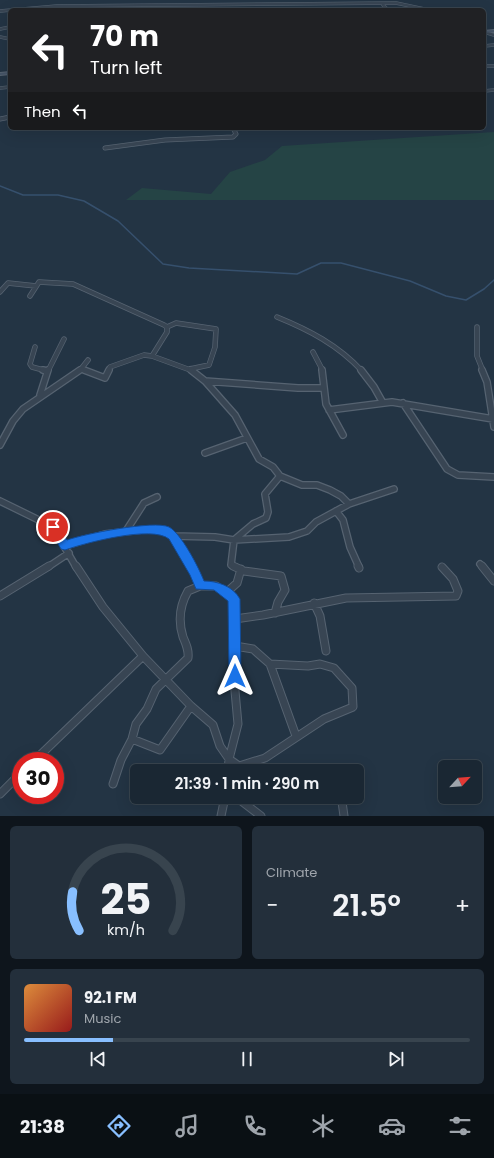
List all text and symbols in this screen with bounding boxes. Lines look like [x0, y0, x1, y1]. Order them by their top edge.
text: 70 m [90, 17, 159, 56]
icon: left [24, 24, 76, 76]
text: Turn left [90, 55, 162, 80]
icon: left [69, 100, 91, 122]
text: Then [24, 101, 61, 122]
pin [36, 510, 70, 544]
icon: arrive [42, 516, 64, 538]
position arrow [214, 655, 256, 697]
speed limit sign: 30 [12, 752, 64, 804]
north arrow [438, 760, 482, 804]
map controls [438, 760, 482, 804]
text: 21:39 · 1 min · 290 m [175, 773, 319, 794]
text: Climate [266, 863, 317, 882]
text: 25 [101, 869, 151, 928]
text: 21.5° [332, 884, 401, 927]
text: − [266, 890, 278, 921]
text: + [455, 890, 470, 921]
text: km/h [107, 919, 145, 939]
text: 92.1 FM [84, 987, 137, 1008]
text: Music [84, 1009, 121, 1028]
icon: previous [87, 1048, 109, 1070]
icon: pause [236, 1048, 258, 1070]
icon: next [385, 1048, 407, 1070]
icon: directions [105, 1112, 133, 1140]
icon: music [173, 1112, 201, 1140]
icon: phone [241, 1112, 269, 1140]
icon: climate [309, 1112, 337, 1140]
icon: car [378, 1112, 406, 1140]
icon: filters [446, 1112, 474, 1140]
text: 21:38 [20, 1114, 65, 1139]

